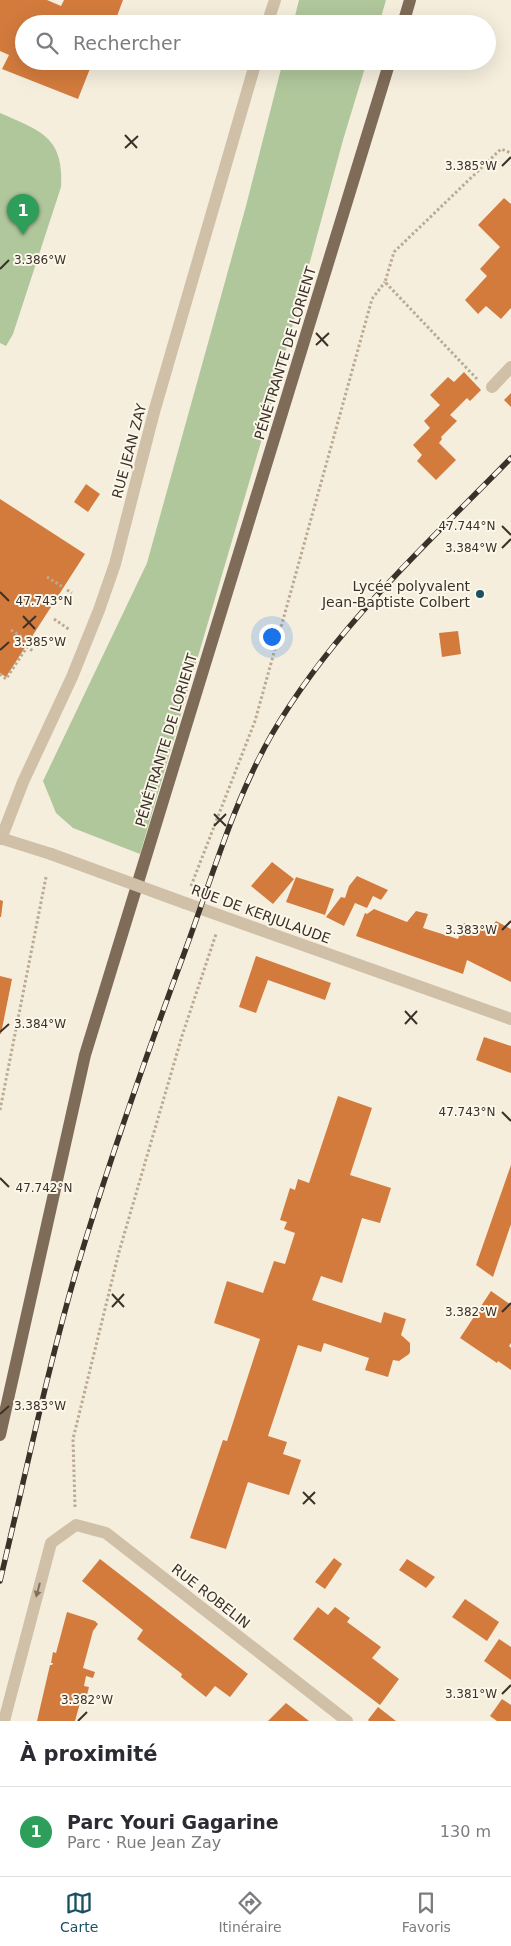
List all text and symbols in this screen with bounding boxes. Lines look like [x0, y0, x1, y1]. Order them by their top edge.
search box [15, 15, 496, 70]
icon: search [33, 29, 61, 57]
text: Rechercher [73, 32, 181, 54]
text: 3.385°W [445, 159, 497, 173]
pin: 1 [7, 194, 39, 235]
text: 3.386°W [14, 253, 66, 267]
street label: PÉNÉTRANTE DE LORIENT [251, 264, 319, 442]
street label: RUE JEAN ZAY [109, 401, 149, 500]
text: 47.744°N [439, 519, 495, 533]
text: 3.384°W [445, 541, 497, 555]
place label: Lycée polyvalent Jean-Baptiste Colbert [321, 578, 471, 610]
marker: Lycée polyvalent Jean-Baptiste Colbert [474, 588, 486, 600]
text: 47.743°N [16, 594, 72, 608]
your location [259, 624, 285, 650]
text: 3.385°W [14, 635, 66, 649]
street label: PÉNÉTRANTE DE LORIENT [132, 651, 200, 829]
street label: RUE DE KERJULAUDE [189, 881, 333, 947]
text: 3.383°W [445, 923, 497, 937]
text: 3.384°W [14, 1017, 66, 1031]
text: 47.743°N [439, 1105, 495, 1119]
text: 47.742°N [16, 1181, 72, 1195]
text: 3.382°W [445, 1305, 497, 1319]
text: 3.383°W [14, 1399, 66, 1413]
street label: RUE ROBELIN [169, 1560, 253, 1632]
one-way arrow [34, 1582, 42, 1597]
text: 3.381°W [445, 1687, 497, 1701]
text: 3.382°W [61, 1693, 113, 1707]
text: À proximité [20, 1742, 157, 1766]
text: Parc Youri Gagarine [67, 1811, 279, 1833]
text: 1 [30, 1822, 42, 1841]
text: 130 m [440, 1822, 491, 1841]
text: Parc · Rue Jean Zay [67, 1833, 221, 1852]
tab: Carte [60, 1889, 98, 1935]
tab: Itinéraire [218, 1889, 282, 1935]
tab: Favoris [402, 1889, 451, 1935]

